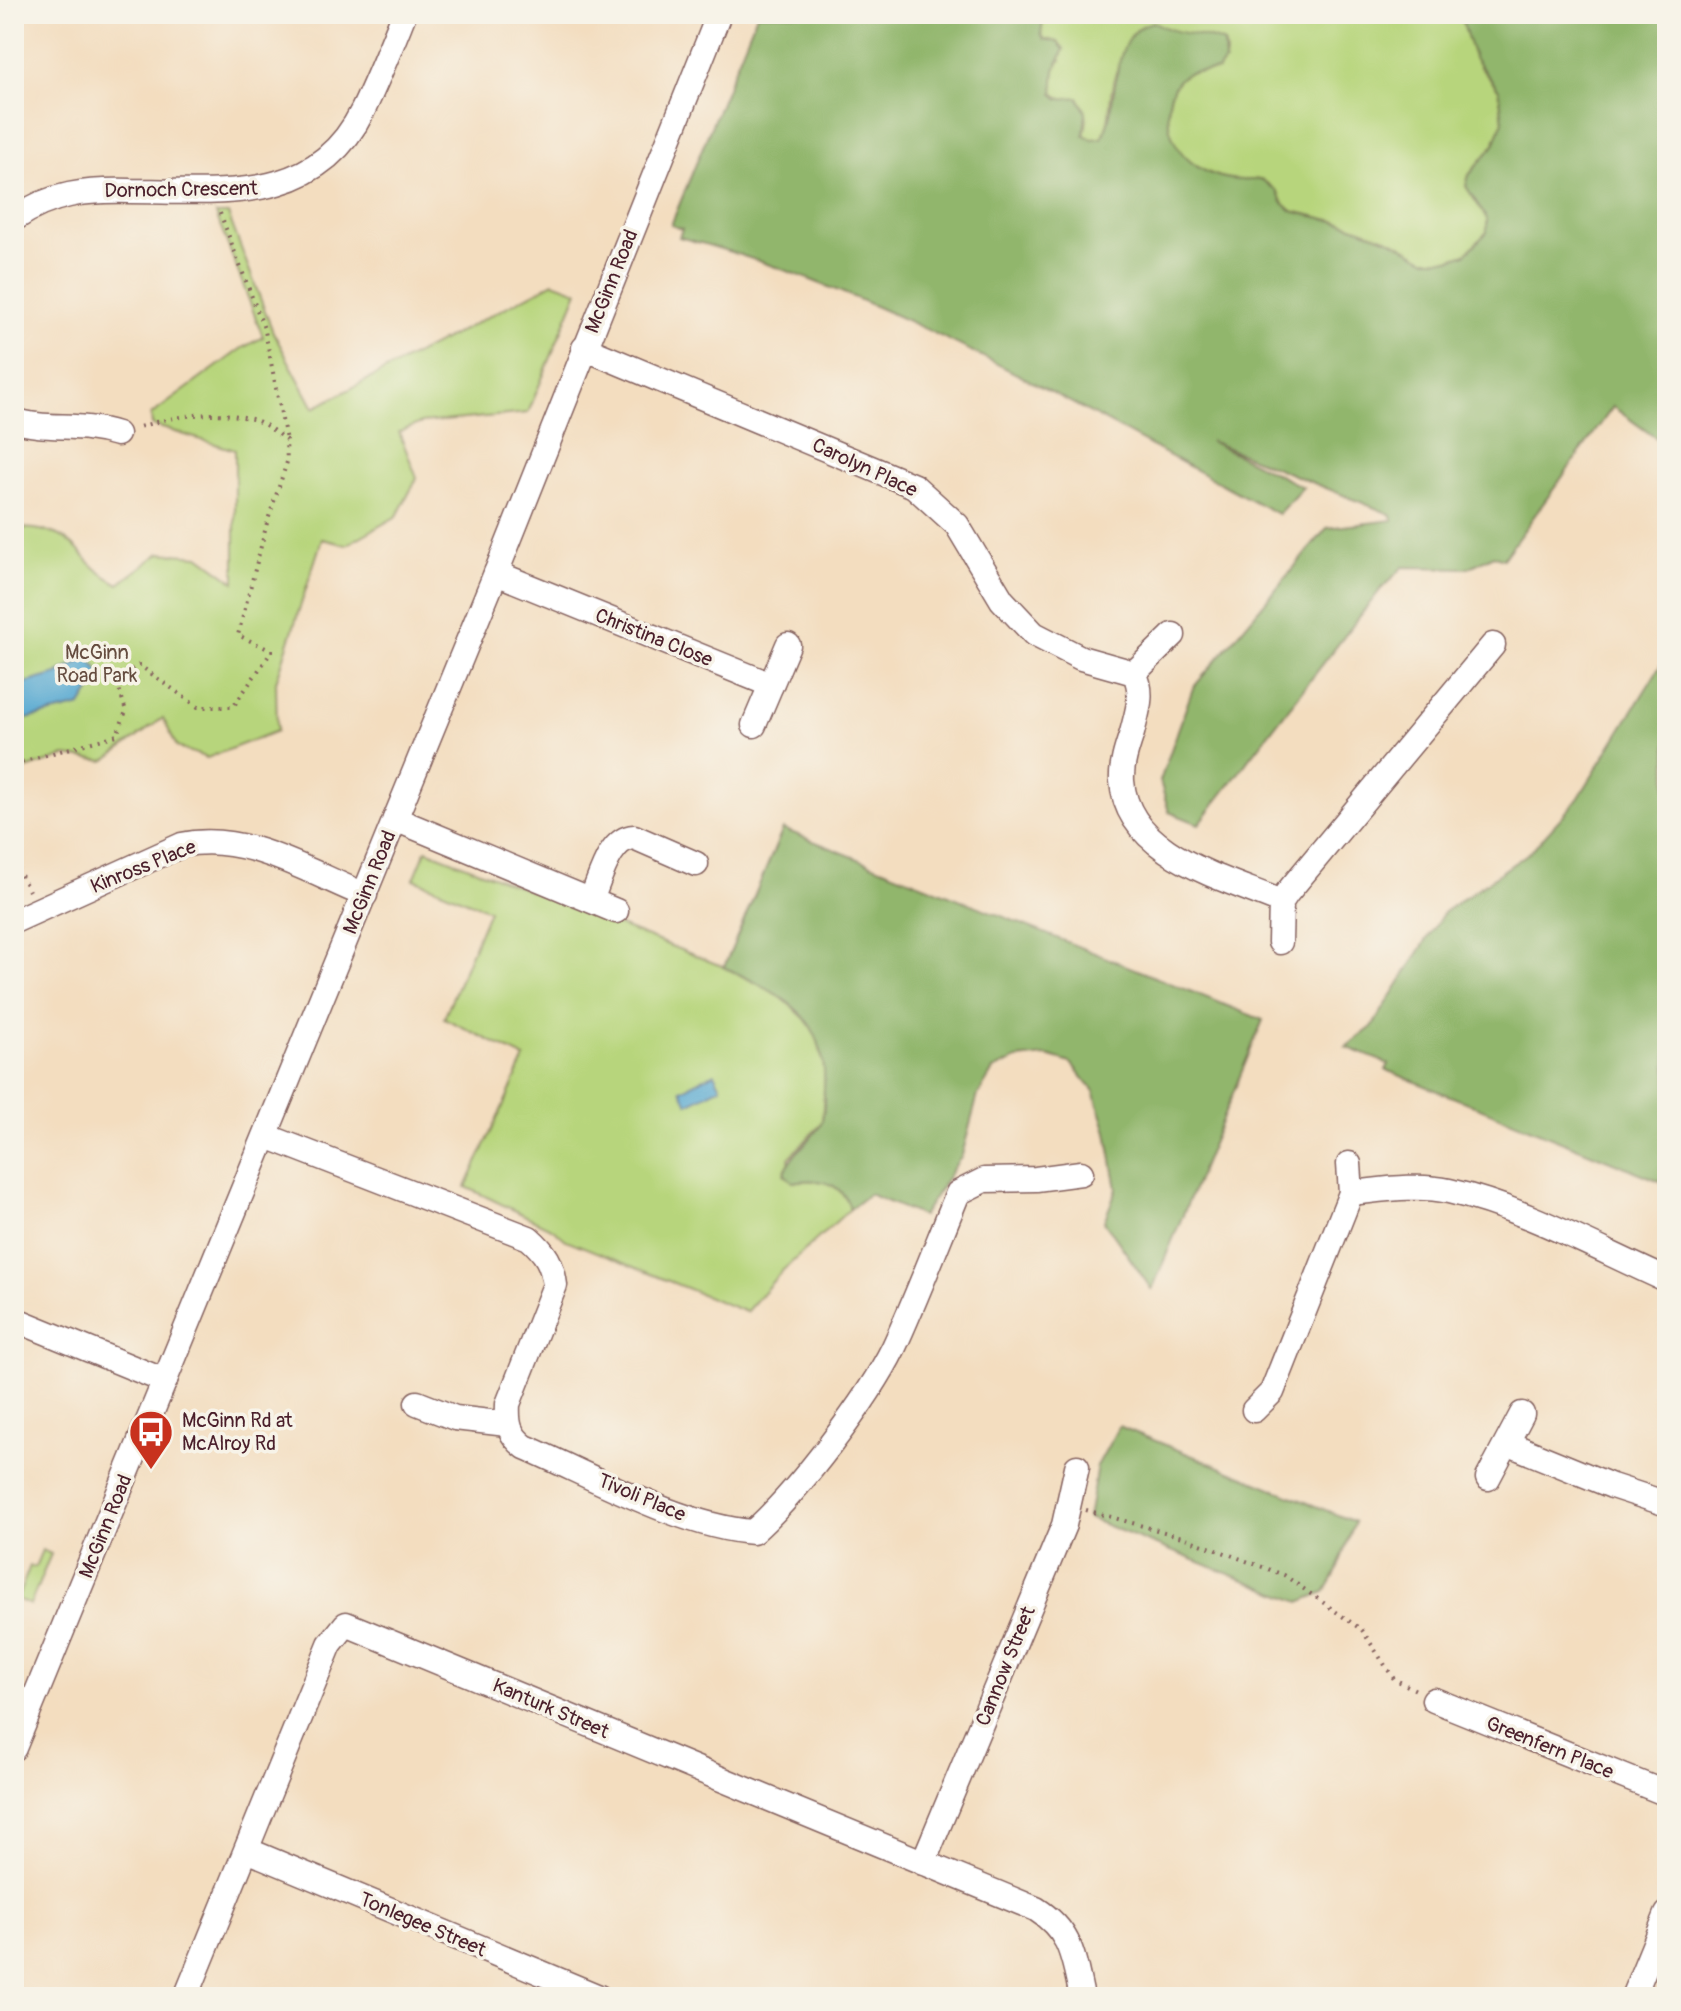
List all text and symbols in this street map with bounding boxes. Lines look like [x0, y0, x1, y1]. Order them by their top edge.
street label: Dornoch Crescent [104, 176, 259, 203]
street label: McGinn Road [579, 226, 644, 337]
street label: Carolyn Place [808, 432, 921, 503]
street label: Christina Close [591, 603, 716, 672]
park label: McGinn Road Park [57, 640, 138, 688]
street label: McGinn Road [337, 827, 402, 938]
street label: Kinross Place [87, 834, 200, 899]
bus stop icon: McGinn Rd at McAlroy Rd [127, 1408, 175, 1471]
place label: McGinn Rd at McAlroy Rd [182, 1408, 294, 1456]
street label: Tivoli Place [594, 1468, 690, 1527]
street label: McGinn Road [73, 1471, 138, 1582]
street label: Cannow Street [970, 1602, 1041, 1730]
street label: Kanturk Street [489, 1673, 614, 1745]
street label: Greenfern Place [1482, 1711, 1617, 1784]
street label: Tonlegee Street [356, 1887, 491, 1963]

